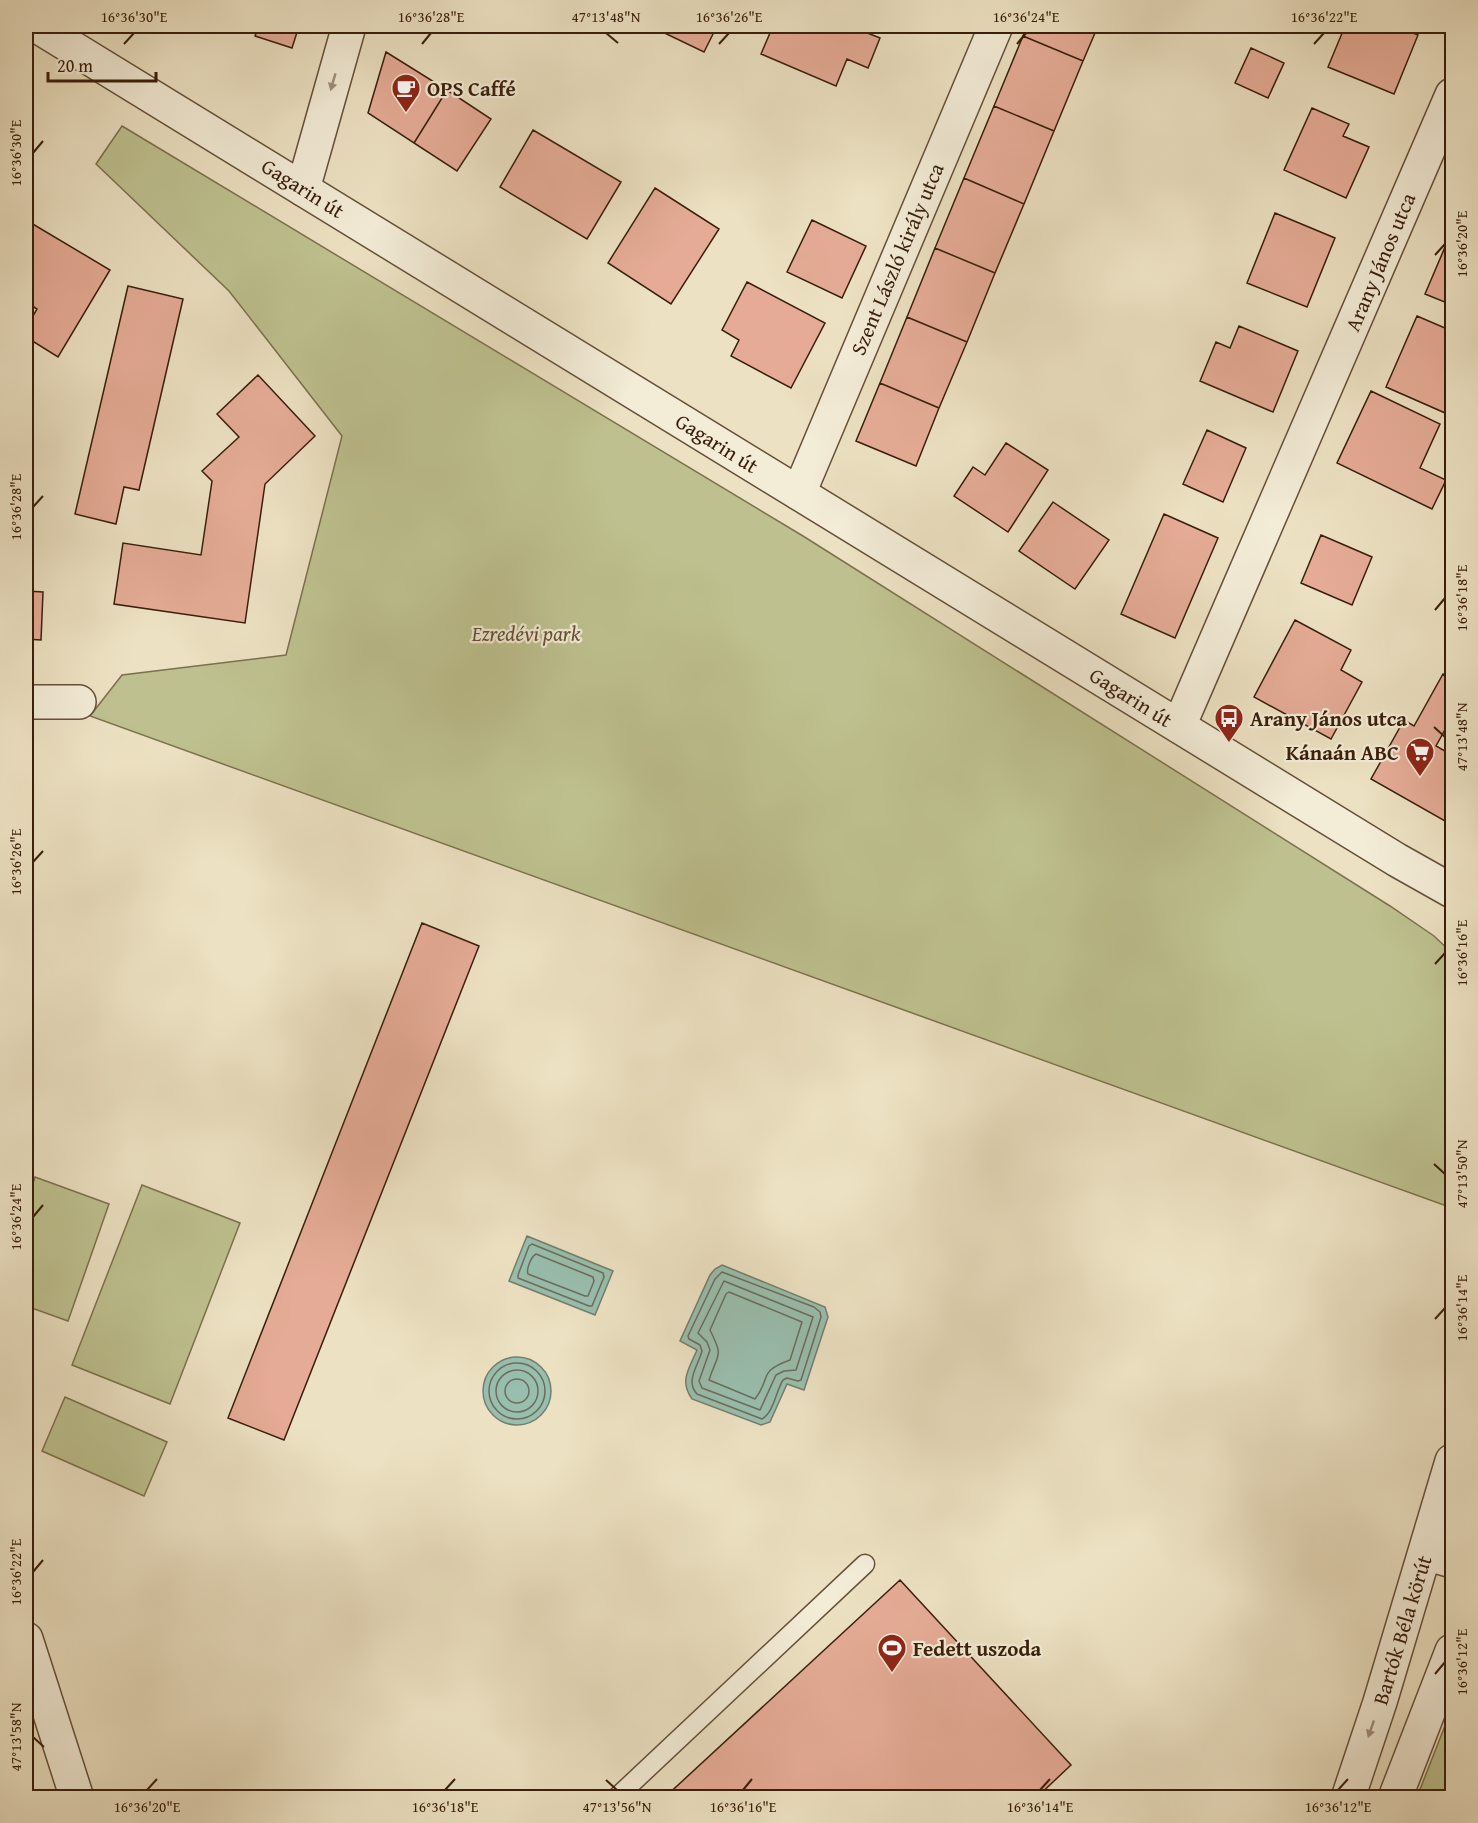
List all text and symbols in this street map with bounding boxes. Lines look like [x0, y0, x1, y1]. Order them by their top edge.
text: 16°36'30"E [101, 6, 168, 27]
text: 16°36'28"E [398, 6, 465, 27]
text: 47°13'48"N [572, 6, 641, 27]
text: 16°36'26"E [696, 6, 763, 27]
text: 16°36'24"E [993, 6, 1060, 27]
text: 16°36'22"E [1291, 6, 1358, 27]
scale bar [48, 45, 156, 83]
text: 20 m [57, 52, 93, 79]
cafe icon: OPS Caffé [390, 72, 422, 114]
one-way arrow [328, 73, 337, 91]
place label: OPS Caffé [427, 73, 516, 104]
text: 16°36'30"E [5, 119, 26, 186]
street label: Gagarin út [256, 150, 351, 226]
street label: Szent László király utca [842, 158, 952, 360]
street label: Arany János utca [1337, 188, 1423, 336]
text: 16°36'20"E [1451, 210, 1472, 277]
street label: Gagarin út [670, 405, 765, 481]
text: 16°36'28"E [5, 473, 26, 540]
text: 16°36'18"E [1451, 564, 1472, 631]
park label: Ezredévi park [471, 618, 581, 649]
street label: Gagarin út [1084, 659, 1179, 735]
bus stop icon: Arany János utca [1213, 702, 1245, 744]
text: 47°13'48"N [1451, 702, 1472, 771]
place label: Arany János utca [1250, 703, 1407, 734]
supermarket icon: Kánaán ABC [1404, 736, 1436, 778]
place label: Kánaán ABC [1286, 737, 1399, 768]
text: 16°36'26"E [5, 828, 26, 895]
text: 16°36'16"E [1451, 919, 1472, 986]
text: 47°13'50"N [1451, 1139, 1472, 1208]
text: 16°36'24"E [5, 1183, 26, 1250]
text: 16°36'14"E [1451, 1274, 1472, 1341]
text: 16°36'22"E [5, 1538, 26, 1605]
street label: Bartók Béla körút [1365, 1551, 1440, 1709]
text: 16°36'12"E [1451, 1628, 1472, 1695]
sports icon: Fedett uszoda [876, 1632, 908, 1674]
place label: Fedett uszoda [913, 1633, 1042, 1664]
text: 47°13'58"N [5, 1702, 26, 1771]
one-way arrow [1365, 1720, 1375, 1738]
text: 16°36'20"E [114, 1796, 181, 1817]
text: 16°36'18"E [412, 1796, 479, 1817]
text: 47°13'56"N [583, 1796, 652, 1817]
text: 16°36'16"E [710, 1796, 777, 1817]
text: 16°36'14"E [1007, 1796, 1074, 1817]
text: 16°36'12"E [1305, 1796, 1372, 1817]

